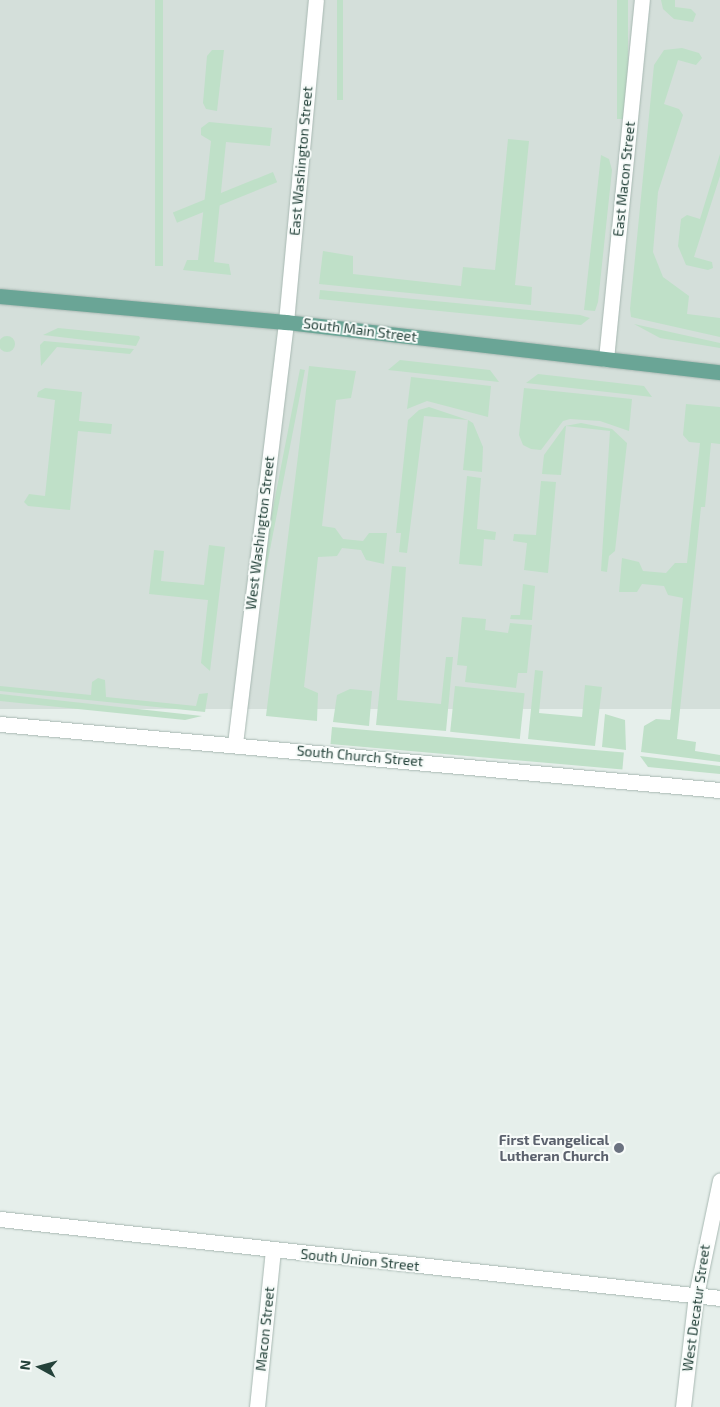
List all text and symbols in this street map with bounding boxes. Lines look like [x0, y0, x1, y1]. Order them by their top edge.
street label: East Washington Street [286, 86, 316, 236]
street label: East Macon Street [610, 120, 638, 238]
street label: South Main Street [302, 315, 418, 345]
street label: West Washington Street [242, 455, 278, 611]
street label: South Church Street [296, 742, 424, 770]
place label: First Evangelical Lutheran Church [499, 1132, 609, 1164]
marker: First Evangelical Lutheran Church [613, 1142, 625, 1154]
street label: West Decatur Street [679, 1243, 713, 1373]
street label: South Union Street [300, 1245, 420, 1275]
street label: Macon Street [252, 1286, 278, 1372]
north arrow [15, 1342, 65, 1392]
text: N [16, 1359, 34, 1371]

